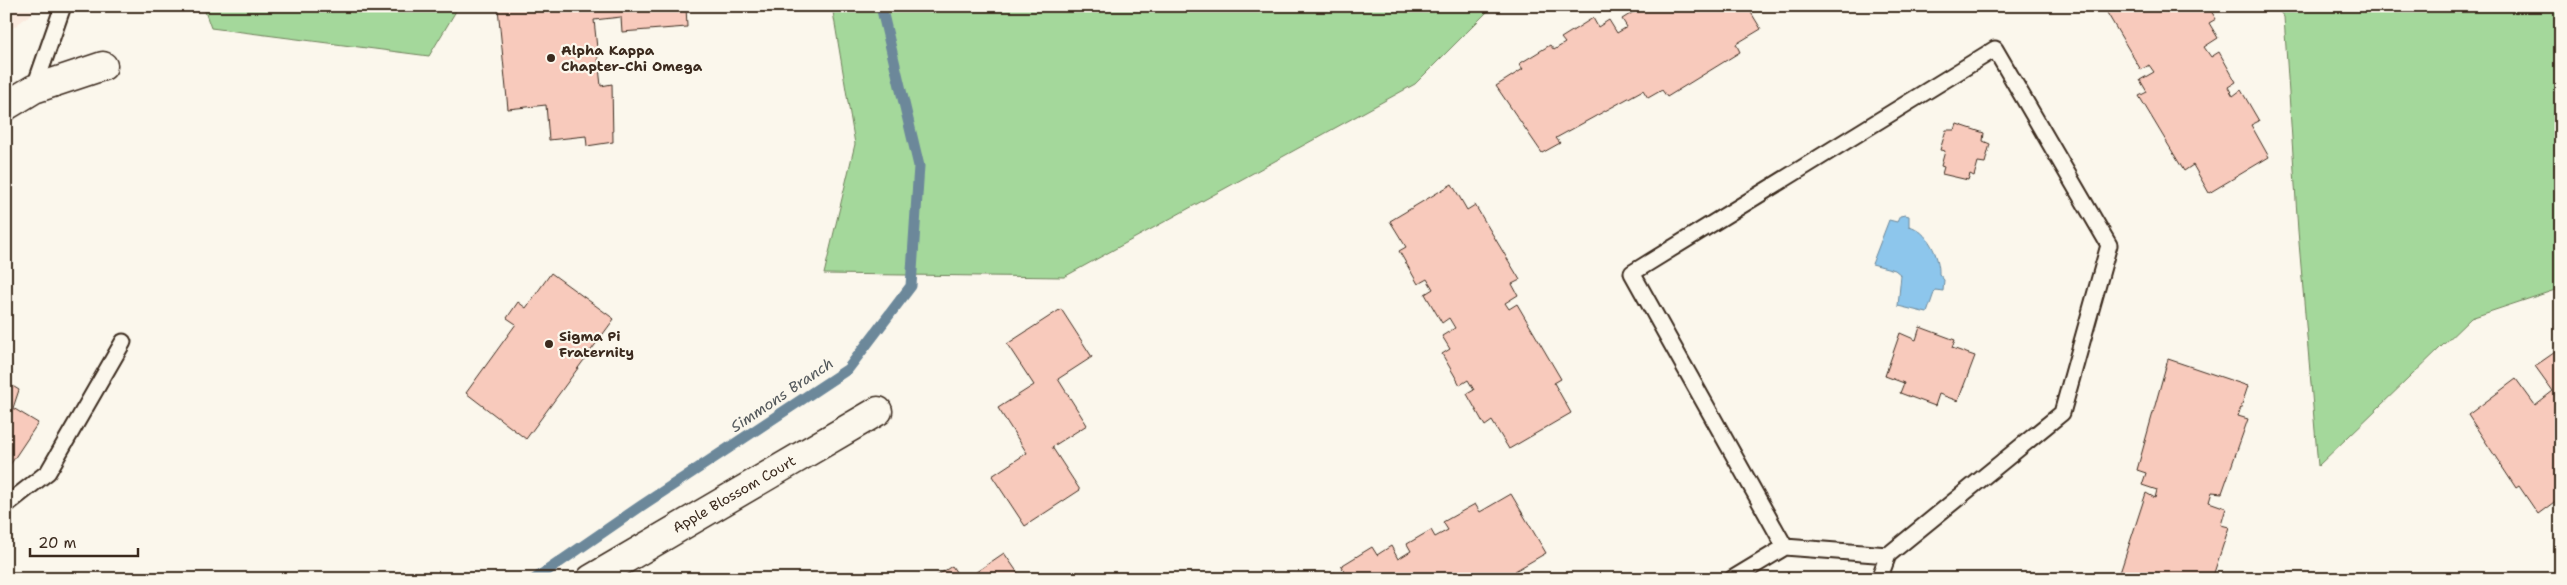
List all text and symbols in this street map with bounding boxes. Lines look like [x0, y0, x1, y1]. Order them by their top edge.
place label: Alpha Kappa Chapter-Chi Omega [561, 41, 703, 75]
marker: Alpha Kappa Chapter-Chi Omega [545, 52, 557, 64]
place label: Sigma Pi Fraternity [559, 327, 634, 361]
marker: Sigma Pi Fraternity [543, 338, 555, 350]
water label: Simmons Branch [727, 353, 837, 437]
street label: Apple Blossom Court [669, 451, 799, 537]
scale bar [30, 525, 138, 557]
text: 20 m [38, 533, 77, 553]

